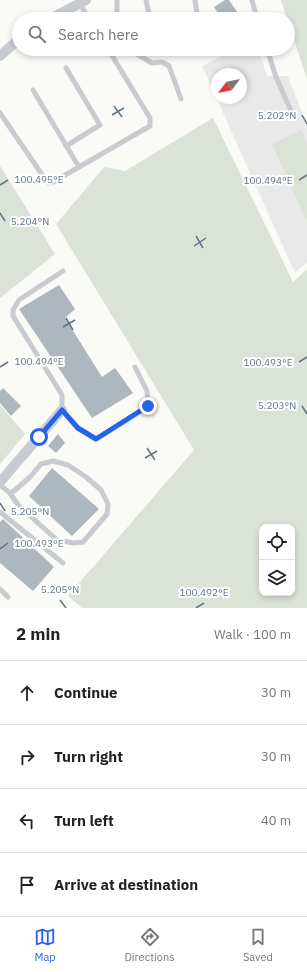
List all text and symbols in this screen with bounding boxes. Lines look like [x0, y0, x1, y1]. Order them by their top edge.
search box [12, 12, 295, 56]
icon: search [26, 23, 48, 45]
text: Search here [58, 25, 138, 44]
north arrow [211, 68, 247, 104]
text: 5.202°N [258, 109, 296, 122]
text: 100.495°E [14, 173, 64, 186]
text: 100.494°E [243, 174, 293, 187]
text: 5.204°N [11, 215, 49, 228]
text: 100.494°E [14, 355, 64, 368]
text: 100.493°E [243, 356, 293, 369]
route end [139, 397, 157, 415]
text: 5.203°N [258, 399, 296, 412]
route start [30, 428, 48, 446]
text: 5.205°N [11, 505, 49, 518]
map controls [259, 524, 295, 596]
button: locate [259, 524, 295, 560]
text: 100.493°E [14, 537, 64, 550]
button: layers [259, 560, 295, 596]
text: 5.205°N [41, 583, 79, 596]
text: 100.492°E [179, 586, 229, 599]
text: 2 min [16, 623, 60, 645]
text: Walk · 100 m [214, 626, 291, 643]
icon: ahead [16, 682, 38, 704]
text: Continue [54, 683, 118, 702]
text: 30 m [261, 684, 291, 701]
icon: right [16, 746, 38, 768]
text: Turn right [54, 747, 123, 766]
text: 30 m [261, 748, 291, 765]
icon: left [16, 810, 38, 832]
text: Turn left [54, 811, 114, 830]
text: 40 m [261, 812, 291, 829]
icon: arrive [16, 874, 38, 896]
text: Arrive at destination [54, 875, 198, 894]
tab: Map [34, 926, 56, 964]
tab: Directions [124, 926, 175, 964]
tab: Saved [243, 926, 273, 964]

